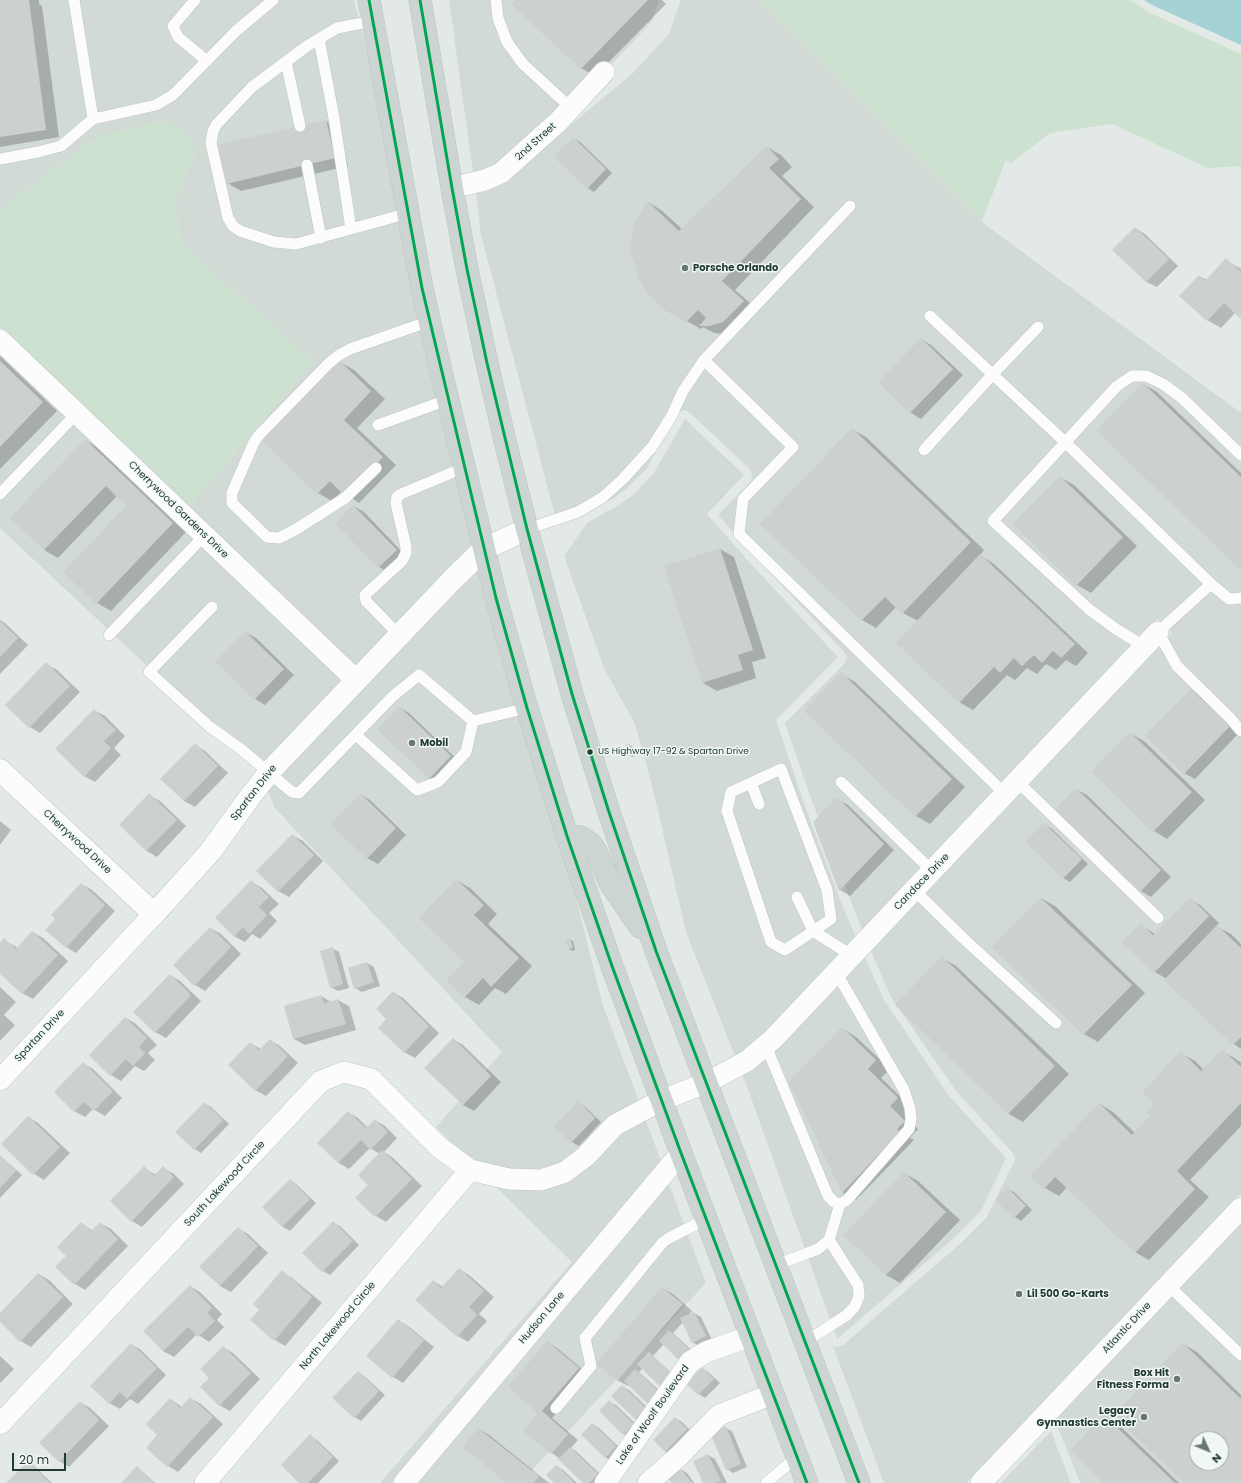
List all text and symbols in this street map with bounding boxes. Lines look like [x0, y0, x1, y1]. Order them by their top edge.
street label: 2nd Street [513, 121, 559, 163]
place label: Porsche Orlando [693, 262, 778, 274]
marker: Porsche Orlando [680, 263, 690, 273]
street label: Cherrywood Gardens Drive [125, 459, 231, 561]
place label: Mobil [420, 737, 448, 749]
marker: Mobil [407, 738, 417, 748]
marker: US Highway 17-92 & Spartan Drive [585, 747, 595, 757]
place label: US Highway 17-92 & Spartan Drive [598, 747, 749, 757]
street label: Spartan Drive [228, 763, 280, 823]
street label: Cherrywood Drive [40, 807, 114, 877]
street label: Candace Drive [892, 851, 952, 913]
street label: Spartan Drive [13, 1007, 67, 1065]
street label: South Lakewood Circle [182, 1139, 268, 1229]
street label: North Lakewood Circle [298, 1279, 378, 1373]
place label: Lil 500 Go-Karts [1027, 1288, 1109, 1300]
street label: Hudson Lane [517, 1289, 567, 1347]
marker: Lil 500 Go-Karts [1014, 1289, 1024, 1299]
street label: Atlantic Drive [1100, 1300, 1154, 1356]
street label: Lake of Woolf Boulevard [614, 1363, 692, 1467]
place label: Box Hit Fitness Forma [1097, 1367, 1169, 1390]
marker: Box Hit Fitness Forma [1172, 1374, 1182, 1384]
place label: Legacy Gymnastics Center [1037, 1405, 1136, 1428]
marker: Legacy Gymnastics Center [1139, 1412, 1149, 1422]
north arrow [1189, 1431, 1229, 1471]
scale bar [14, 1445, 68, 1471]
text: N [1208, 1450, 1226, 1467]
text: 20 m [19, 1451, 49, 1468]

